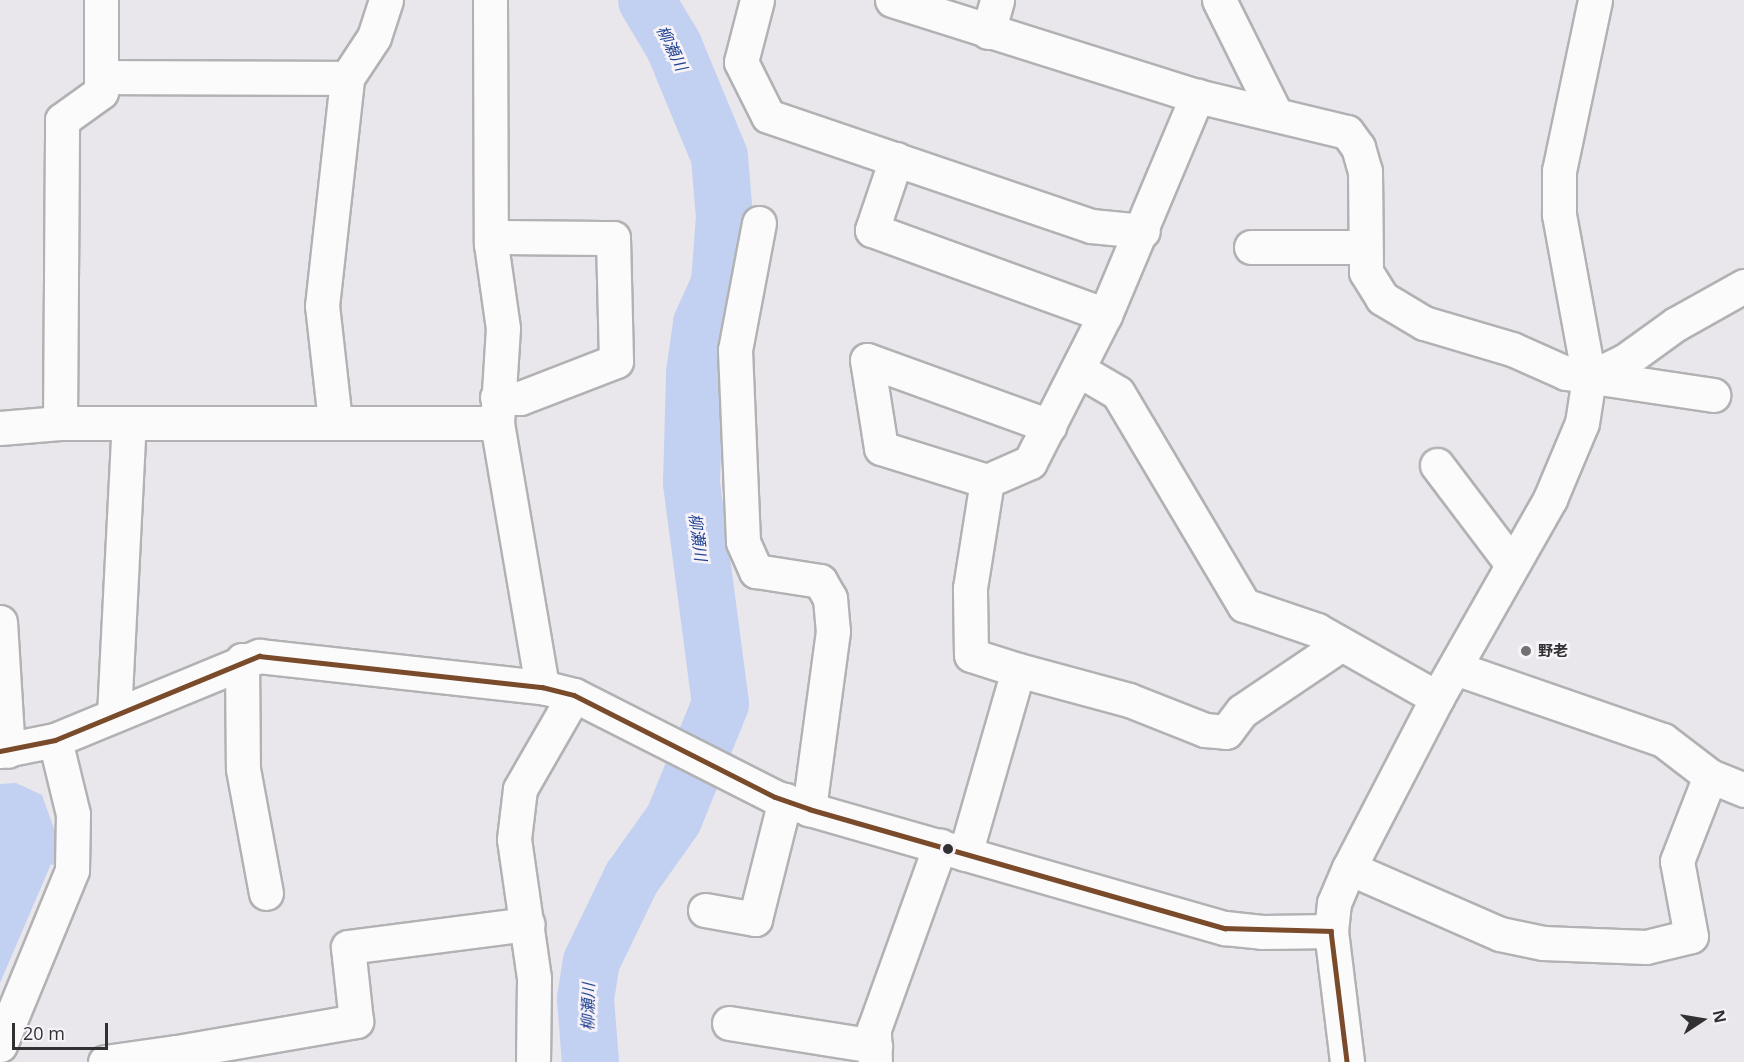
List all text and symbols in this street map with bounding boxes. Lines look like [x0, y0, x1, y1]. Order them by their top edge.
water label: 柳瀬川 [653, 22, 691, 74]
water label: 柳瀬川 [685, 512, 711, 562]
place label: 野老 [1538, 642, 1568, 660]
marker: 野老 [1519, 644, 1533, 658]
unlabelled marker [942, 843, 954, 855]
water label: 柳瀬川 [578, 983, 598, 1031]
north arrow [1672, 990, 1732, 1050]
text: N [1707, 1008, 1732, 1025]
scale bar [15, 1011, 111, 1049]
text: 20 m [23, 1021, 65, 1045]

